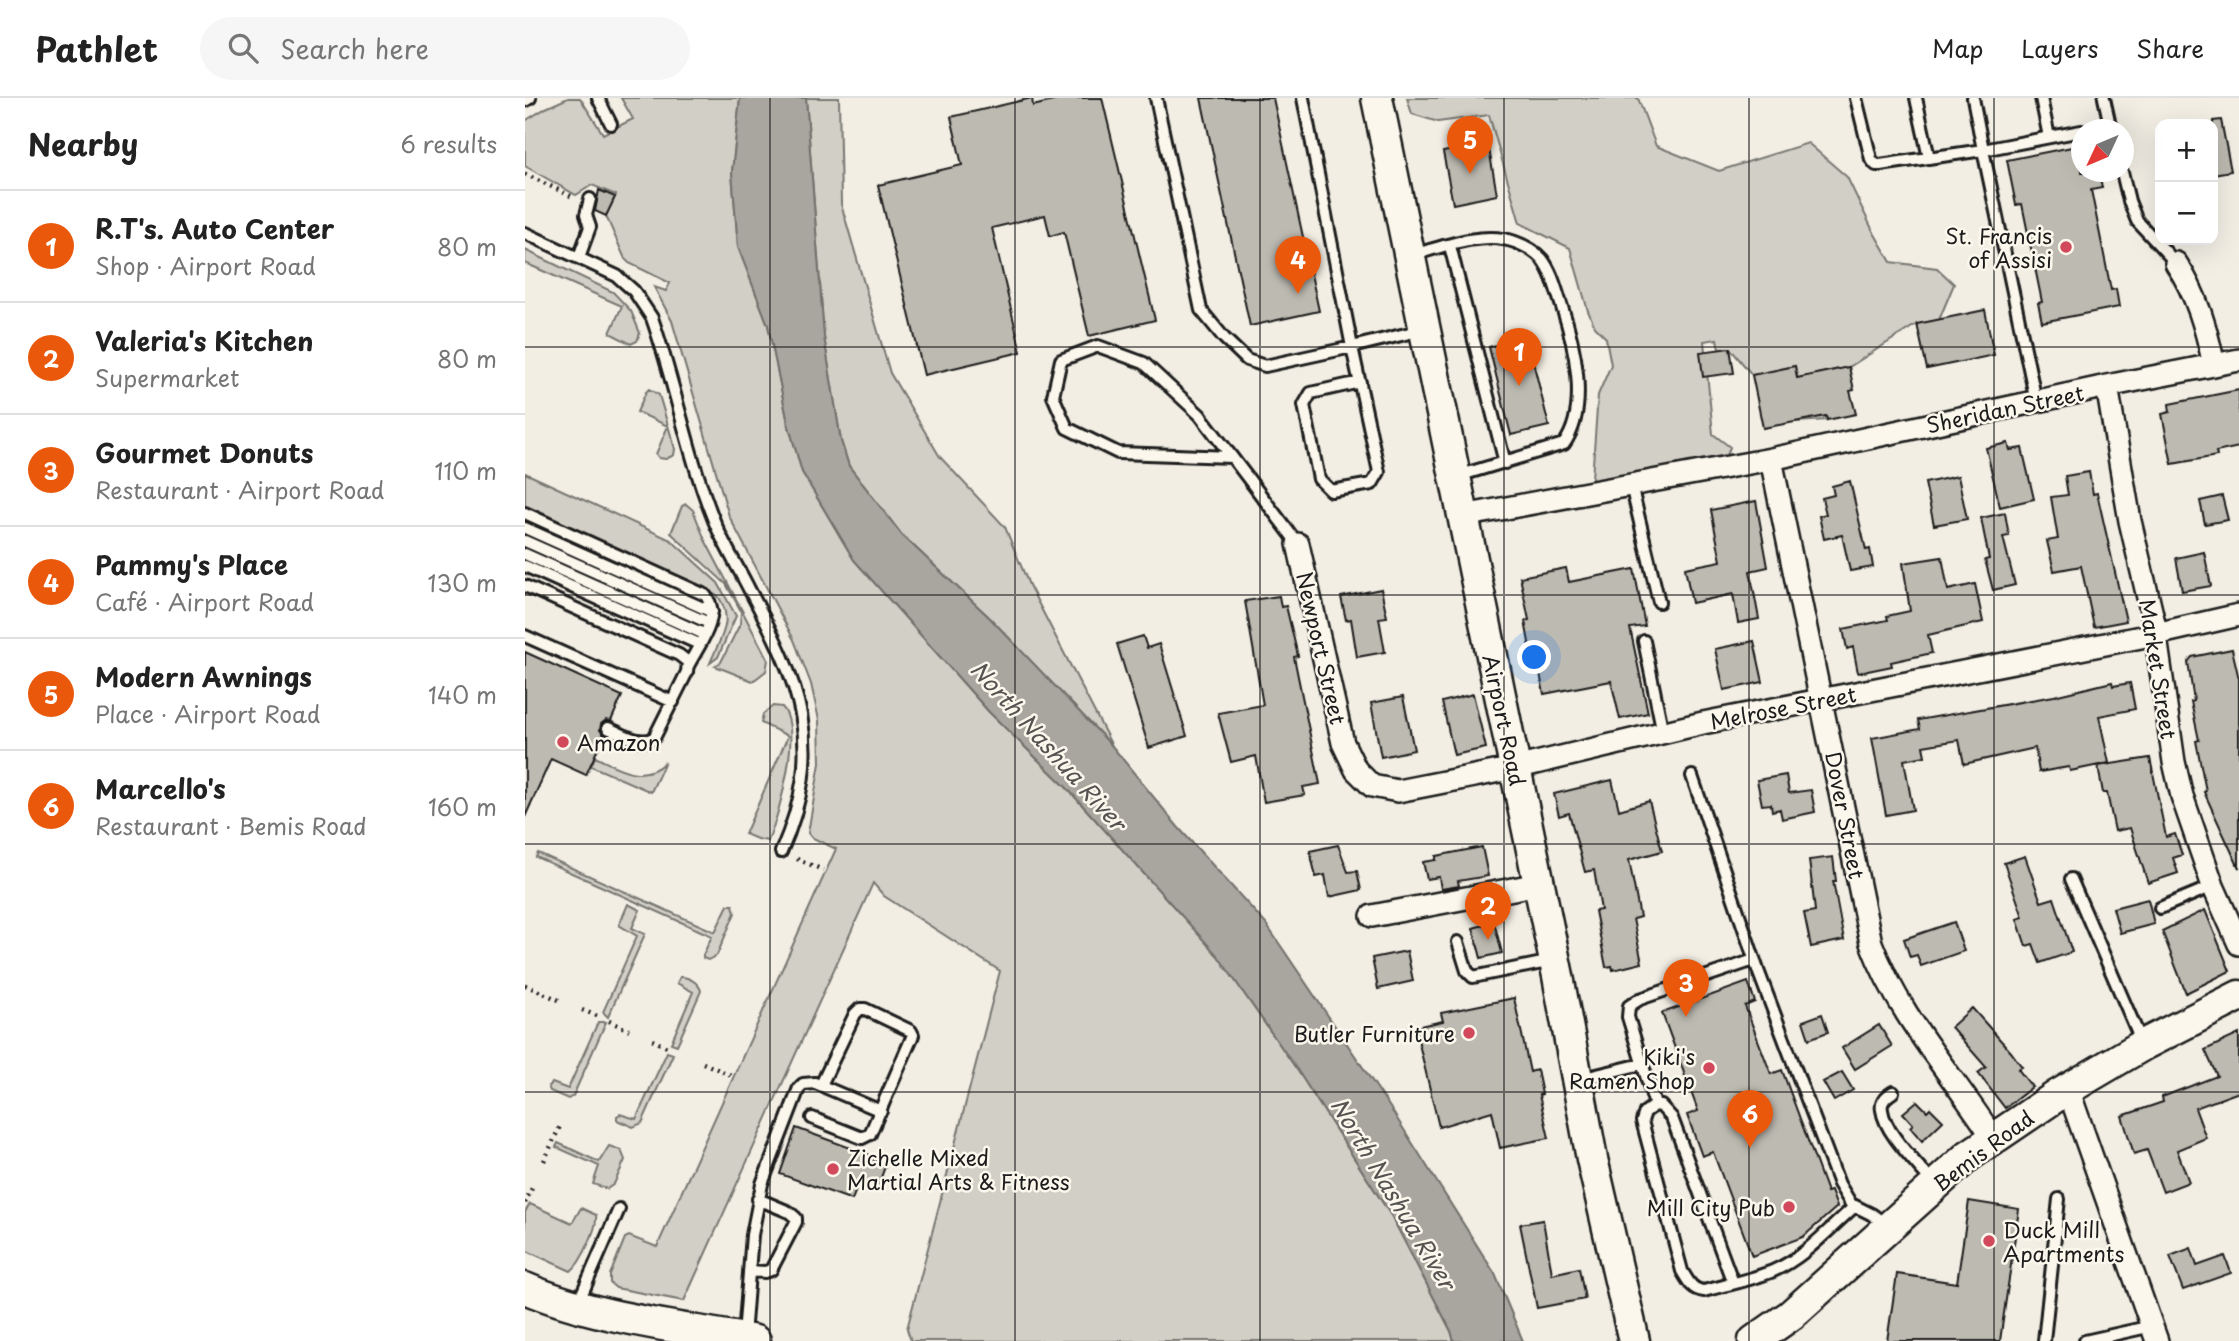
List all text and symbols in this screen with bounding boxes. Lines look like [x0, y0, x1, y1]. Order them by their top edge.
search box [200, 17, 690, 80]
text: Pathlet [35, 23, 158, 73]
icon: search [224, 29, 262, 67]
text: Search here [280, 29, 429, 68]
text: Map [1932, 30, 1983, 66]
text: Layers [2021, 30, 2098, 66]
text: Share [2136, 30, 2204, 66]
pin: 5 [1447, 116, 1493, 174]
north arrow [2071, 119, 2134, 182]
map controls [2155, 119, 2218, 245]
button: + [2155, 119, 2218, 182]
text: Nearby [28, 121, 138, 166]
text: 6 results [401, 126, 497, 161]
button: − [2155, 182, 2218, 245]
text: R.T's. Auto Center [95, 209, 334, 248]
place label: St. Francis of Assisi [1946, 219, 2052, 275]
text: 1 [46, 229, 57, 264]
text: 80 m [437, 229, 497, 264]
pin: 4 [1275, 236, 1321, 294]
marker: St. Francis of Assisi [2058, 239, 2074, 255]
text: Shop · Airport Road [95, 248, 316, 283]
text: Valeria's Kitchen [95, 321, 313, 360]
pin: 1 [1496, 328, 1542, 386]
text: 2 [43, 341, 59, 376]
text: 80 m [437, 341, 497, 376]
text: Supermarket [95, 360, 239, 395]
street label: Sheridan Street [1923, 376, 2087, 440]
text: Gourmet Donuts [95, 433, 313, 472]
text: 3 [43, 453, 59, 488]
text: 110 m [435, 453, 497, 488]
text: Restaurant · Airport Road [95, 472, 385, 507]
text: Pammy's Place [95, 545, 288, 584]
text: 4 [43, 565, 59, 600]
text: 130 m [427, 565, 497, 600]
street label: Newport Street [1289, 568, 1355, 728]
text: Café · Airport Road [95, 584, 314, 619]
street label: Market Street [2132, 597, 2186, 741]
your location [1517, 640, 1551, 674]
street label: Airport Road [1475, 651, 1535, 789]
water label: North Nashua River [963, 652, 1137, 840]
text: Modern Awnings [95, 657, 312, 696]
text: 5 [44, 677, 58, 712]
text: 140 m [428, 677, 497, 712]
street label: Melrose Street [1707, 677, 1859, 737]
text: Place · Airport Road [95, 696, 320, 731]
place label: Amazon [577, 726, 660, 758]
marker: Amazon [555, 734, 571, 750]
street label: Dover Street [1818, 749, 1874, 881]
text: Marcello's [95, 769, 226, 808]
text: 6 [43, 789, 59, 824]
text: 160 m [428, 789, 497, 824]
text: Restaurant · Bemis Road [95, 808, 367, 843]
pin: 2 [1465, 882, 1511, 940]
pin: 3 [1663, 959, 1709, 1017]
place label: Butler Furniture [1294, 1017, 1455, 1049]
marker: Butler Furniture [1461, 1025, 1477, 1041]
place label: Kiki's Ramen Shop [1569, 1040, 1695, 1096]
marker: Kiki's Ramen Shop [1701, 1060, 1717, 1076]
water label: North Nashua River [1323, 1090, 1467, 1299]
pin: 6 [1727, 1090, 1773, 1148]
street label: Bemis Road [1926, 1102, 2040, 1198]
place label: Zichelle Mixed Martial Arts & Fitness [847, 1141, 1070, 1197]
marker: Zichelle Mixed Martial Arts & Fitness [825, 1161, 841, 1177]
place label: Mill City Pub [1647, 1191, 1775, 1223]
marker: Mill City Pub [1781, 1199, 1797, 1215]
place label: Duck Mill Apartments [2003, 1213, 2124, 1269]
marker: Duck Mill Apartments [1981, 1233, 1997, 1249]

